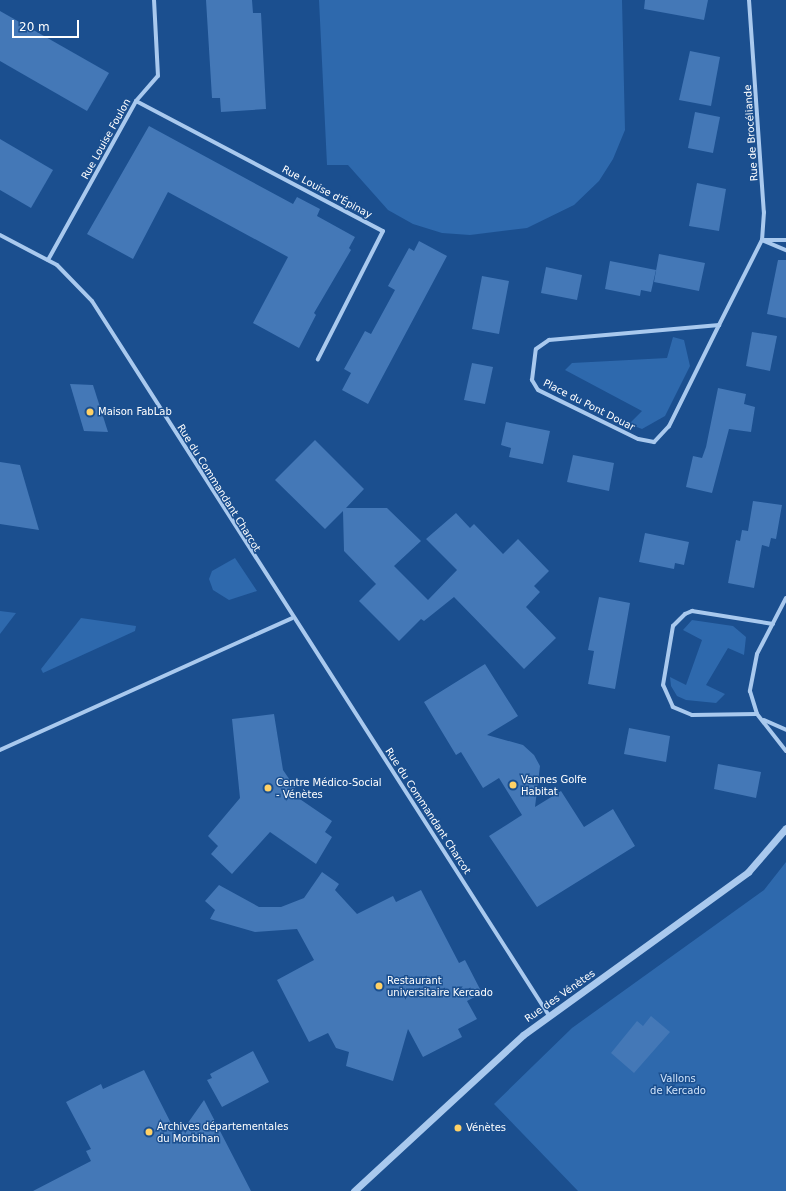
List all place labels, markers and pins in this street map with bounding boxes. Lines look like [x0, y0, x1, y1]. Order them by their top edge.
place label: Maison FabLab [98, 406, 172, 418]
marker: Maison FabLab [85, 407, 95, 417]
place label: Vannes Golfe Habitat [521, 773, 587, 796]
place label: Centre Médico-Social - Vénètes [276, 776, 382, 800]
marker: Vannes Golfe Habitat [508, 780, 518, 790]
marker: Centre Médico-Social - Vénètes [263, 783, 273, 793]
place label: Restaurant universitaire Kercado [387, 974, 493, 998]
marker: Restaurant universitaire Kercado [374, 981, 384, 991]
place label: Archives départementales du Morbihan [157, 1120, 288, 1144]
place label: Vénètes [466, 1122, 506, 1134]
marker: Vénètes [453, 1123, 463, 1133]
marker: Archives départementales du Morbihan [144, 1127, 154, 1137]

